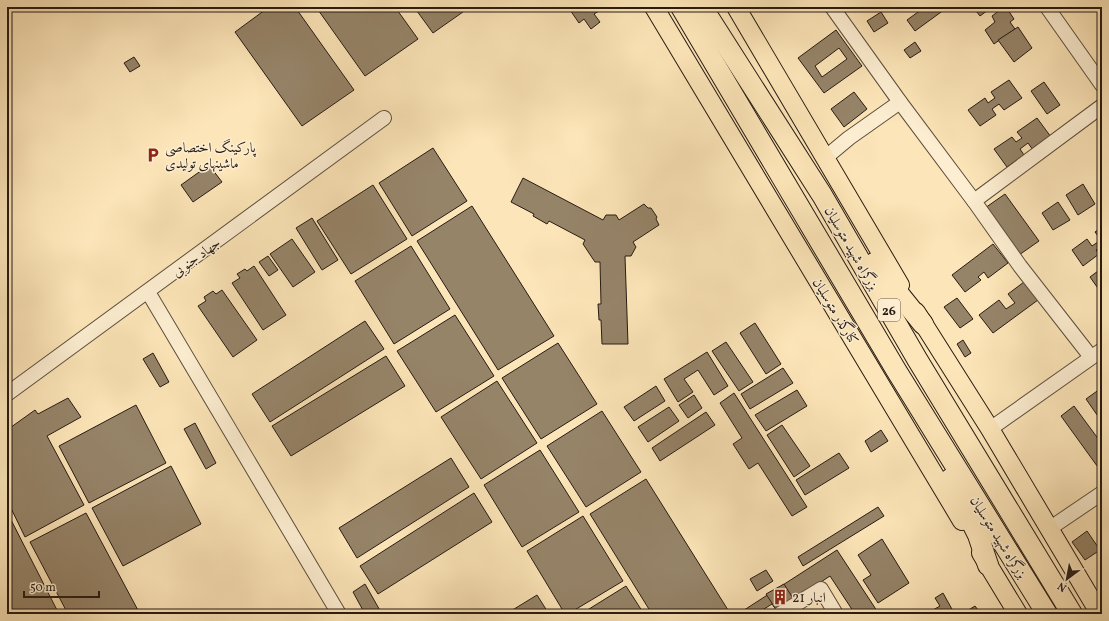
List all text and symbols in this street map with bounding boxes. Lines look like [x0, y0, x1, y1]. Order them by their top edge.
place label: پارکینگ اختصاصی ماشینهای تولیدی [165, 138, 257, 174]
parking icon: پارکینگ اختصاصی ماشینهای تولیدی [144, 146, 162, 164]
street label: بزرگراه شهید متوسلیان [819, 203, 884, 295]
street label: جهاد جنوبی [169, 234, 225, 282]
street label: کنارگذر متوسلیان [807, 274, 864, 349]
road number: 26 [878, 299, 900, 321]
street label: بزرگراه شهید متوسلیان [965, 492, 1032, 583]
north arrow [1047, 559, 1087, 599]
scale bar [24, 573, 99, 599]
text: N [1055, 578, 1070, 595]
text: 50 m [30, 580, 56, 596]
building icon: انبار 21 [771, 588, 789, 606]
place label: انبار 21 [792, 589, 826, 608]

